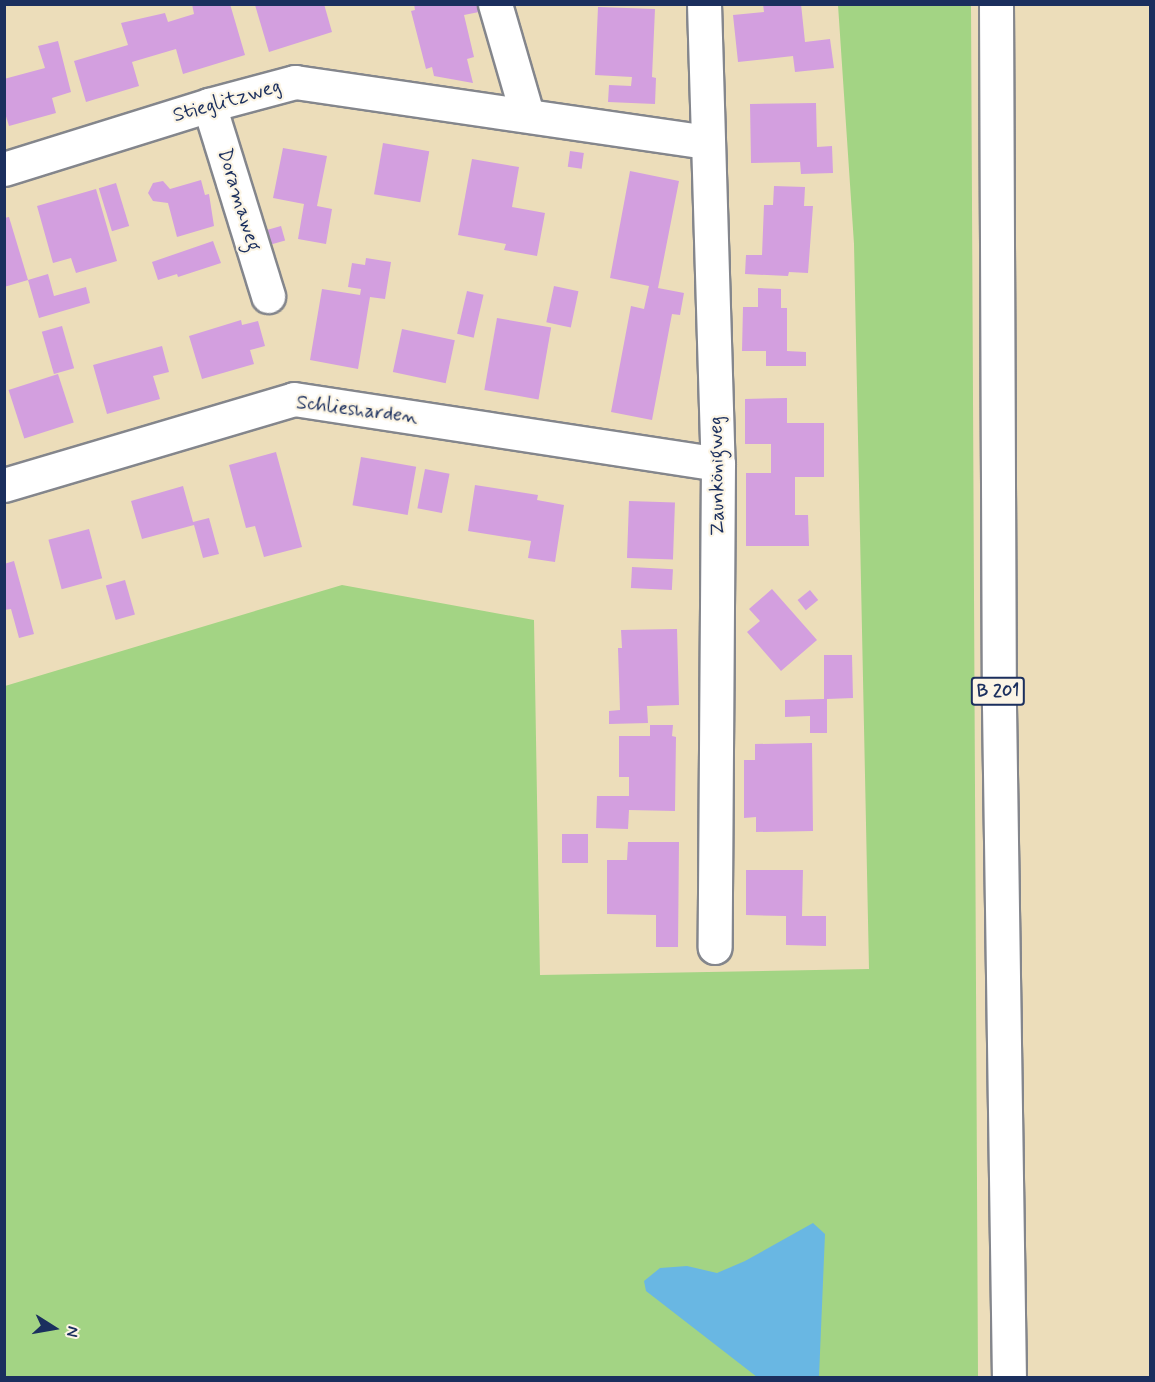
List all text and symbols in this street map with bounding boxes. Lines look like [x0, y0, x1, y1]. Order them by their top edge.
street label: Stieglitzweg [170, 74, 284, 128]
street label: Doramaweg [212, 146, 266, 254]
street label: Schliesharden [295, 391, 419, 429]
street label: Zaunkönigweg [704, 416, 730, 536]
road number: B 201 [970, 676, 1026, 706]
north arrow [24, 1298, 84, 1358]
text: N [61, 1324, 83, 1339]

